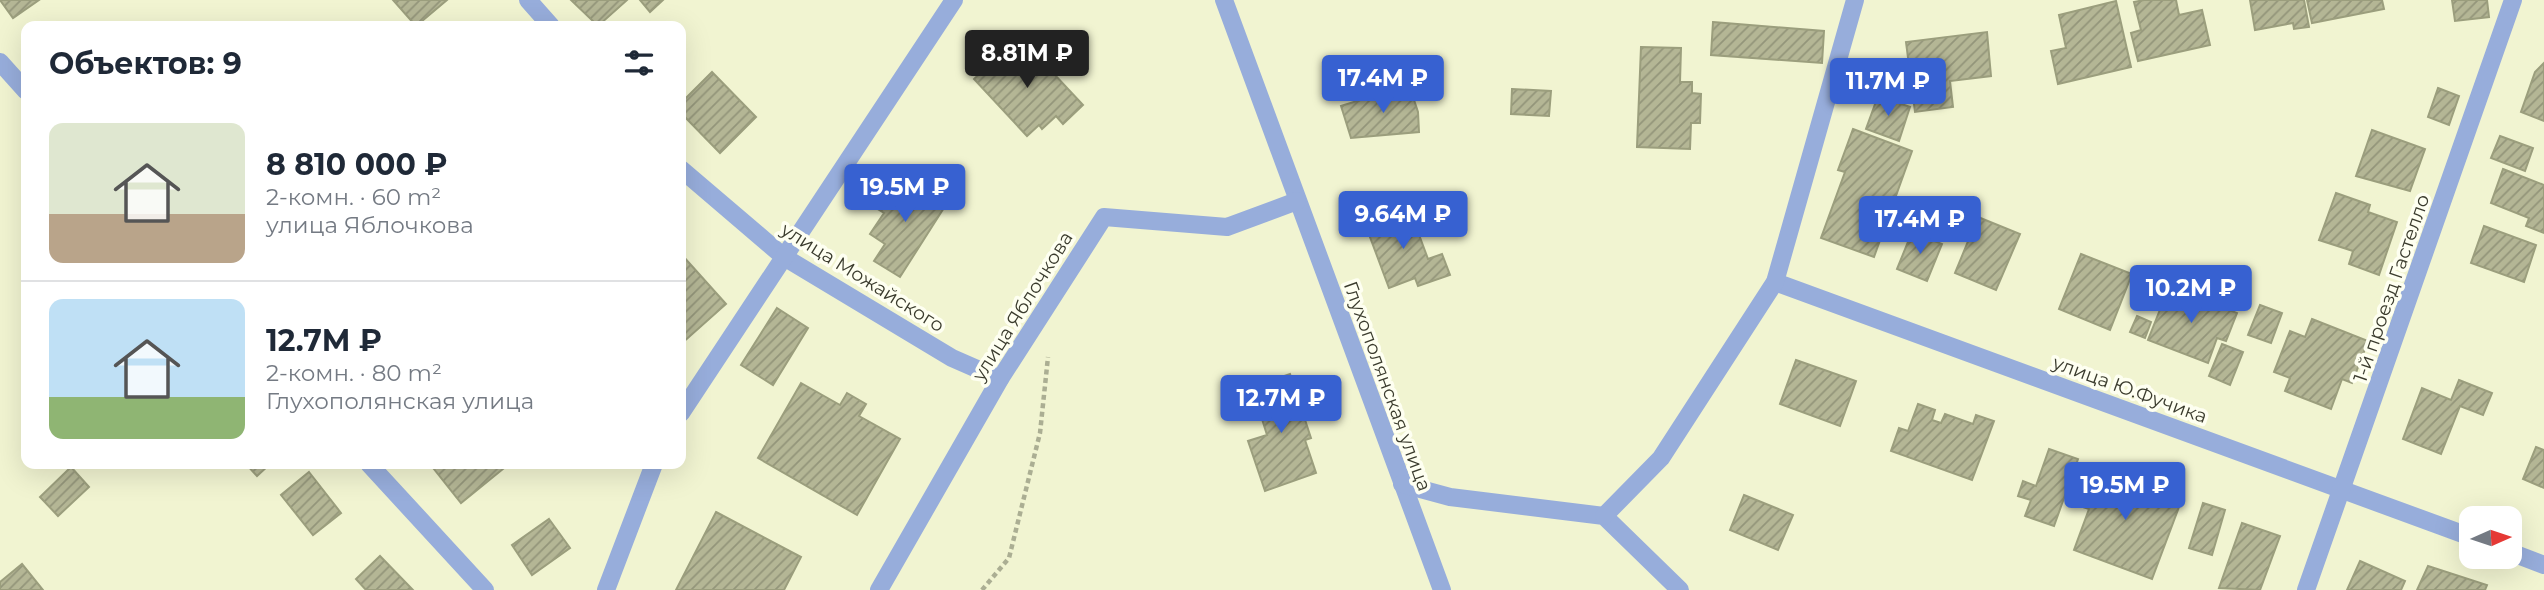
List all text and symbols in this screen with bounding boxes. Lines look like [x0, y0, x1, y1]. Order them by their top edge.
pin: 8.81M ₽ [962, 31, 1092, 90]
text: 8.81M ₽ [981, 39, 1073, 67]
icon: filters [620, 44, 658, 82]
text: Объектов: 9 [49, 45, 242, 82]
pin: 17.4M ₽ [1318, 55, 1448, 115]
pin: 11.7M ₽ [1823, 58, 1953, 118]
text: 17.4M ₽ [1338, 64, 1428, 92]
text: 11.7M ₽ [1846, 67, 1930, 95]
text: 8 810 000 ₽ [266, 146, 448, 183]
icon: home [105, 151, 189, 235]
pin: 19.5M ₽ [840, 164, 970, 224]
text: 19.5M ₽ [860, 173, 950, 201]
text: 2-комн. · 60 m² [266, 183, 441, 211]
pin: 9.64M ₽ [1338, 191, 1468, 251]
street label: 1-й проезд Гастелло [2348, 191, 2434, 385]
pin: 17.4M ₽ [1855, 196, 1985, 256]
text: 9.64M ₽ [1355, 200, 1451, 228]
text: 17.4M ₽ [1875, 205, 1965, 233]
text: улица Яблочкова [266, 211, 474, 239]
street label: улица Можайского [776, 217, 949, 337]
street label: улица Яблочкова [967, 227, 1078, 386]
pin: 10.2M ₽ [2126, 266, 2256, 325]
text: 10.2M ₽ [2146, 274, 2236, 302]
street label: Глухополянская улица [1339, 278, 1436, 494]
text: 12.7M ₽ [266, 322, 382, 359]
icon: home [105, 327, 189, 411]
street label: улица Ю.Фучика [2049, 350, 2210, 428]
text: 2-комн. · 80 m² [266, 359, 442, 387]
pin: 12.7M ₽ [1216, 376, 1346, 435]
text: 12.7M ₽ [1236, 384, 1326, 412]
text: Глухополянская улица [266, 387, 534, 415]
pin: 19.5M ₽ [2060, 462, 2190, 522]
text: 19.5M ₽ [2080, 471, 2170, 499]
north arrow [2459, 506, 2522, 569]
map controls [2459, 506, 2522, 569]

